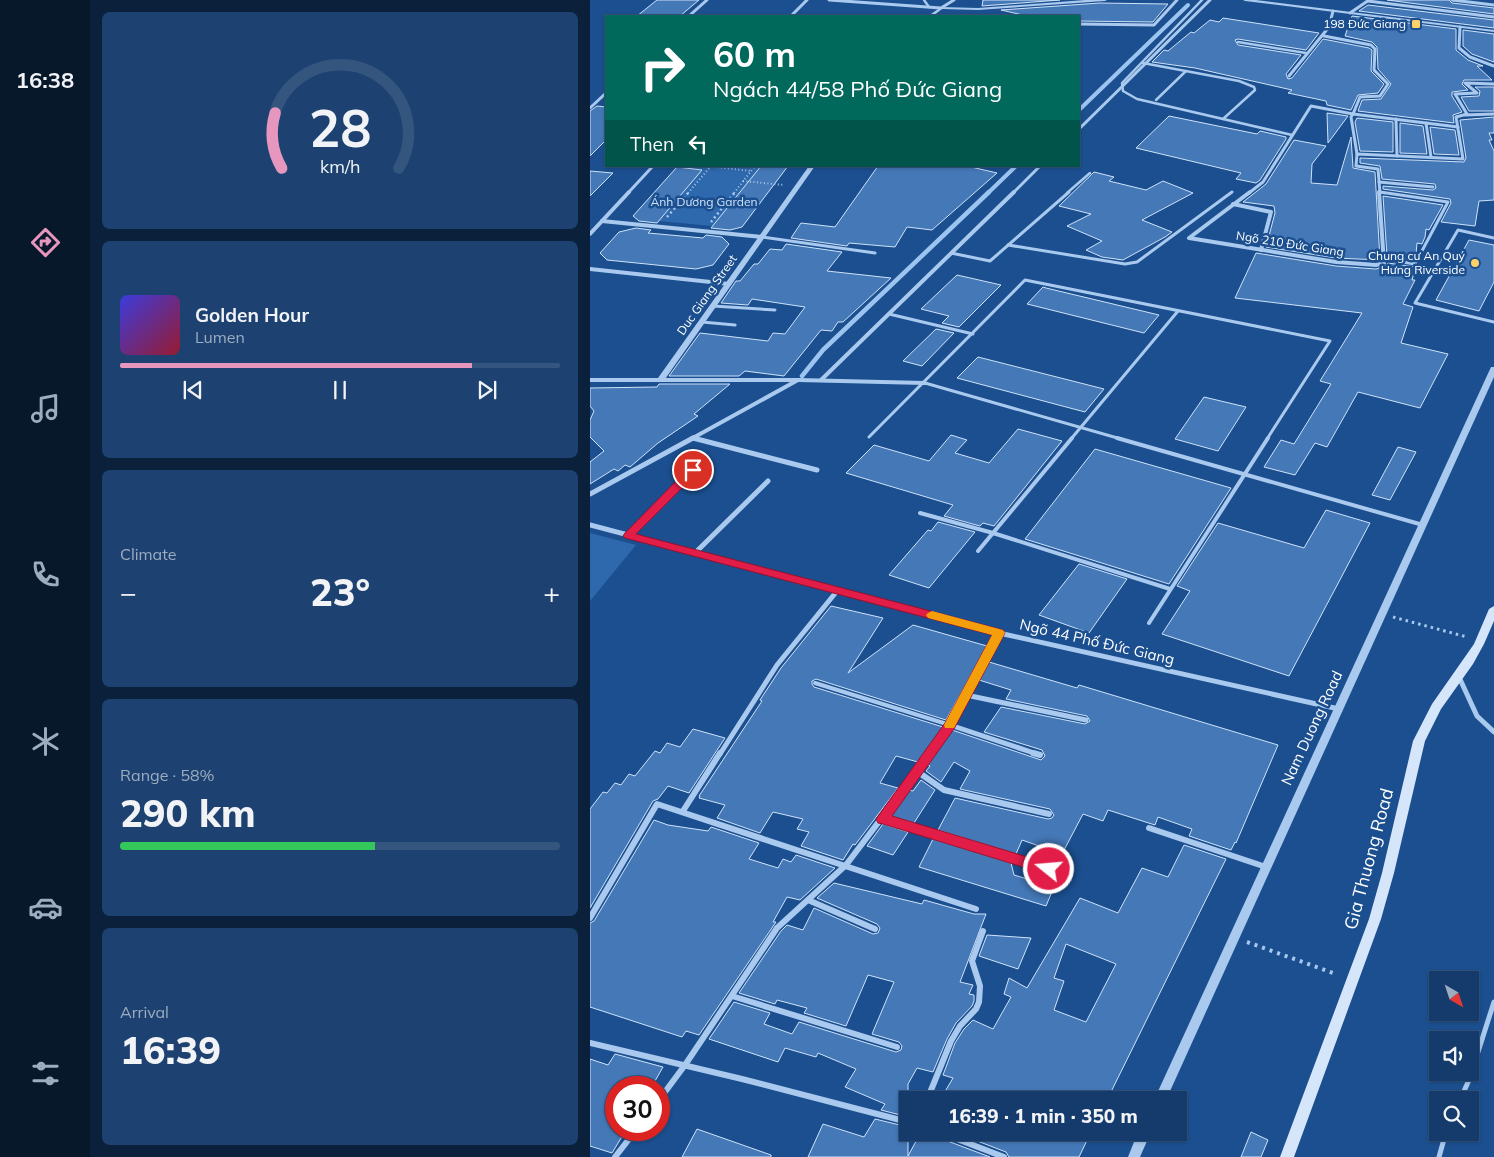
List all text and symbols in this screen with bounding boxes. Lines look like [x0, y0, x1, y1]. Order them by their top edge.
place label: 198 Đức Giang [1323, 16, 1406, 31]
marker: 198 Đức Giang [1410, 18, 1422, 30]
text: 60 m [713, 32, 796, 76]
icon: right [630, 35, 695, 100]
text: 16:38 [16, 66, 74, 94]
text: Ngách 44/58 Phố Đức Giang [713, 75, 1002, 103]
text: 28 [309, 95, 371, 160]
icon: left [684, 130, 712, 158]
text: Then [630, 132, 674, 156]
text: km/h [320, 155, 360, 177]
park label: Ánh Dương Garden [650, 194, 758, 209]
icon: directions [28, 225, 63, 260]
street label: Ngõ 210 Đức Giang [1235, 228, 1345, 259]
place label: Chung cư An Quý Hưng Riverside [1368, 248, 1466, 277]
street label: Duc Giang Street [673, 252, 740, 338]
marker: Chung cư An Quý Hưng Riverside [1469, 257, 1481, 269]
text: Golden Hour [195, 303, 309, 327]
text: Lumen [195, 327, 245, 347]
icon: previous [179, 376, 207, 404]
icon: pause [326, 376, 354, 404]
icon: next [473, 376, 501, 404]
icon: music [28, 391, 63, 426]
pin [672, 449, 714, 491]
icon: arrive [679, 456, 707, 484]
text: Climate [120, 544, 176, 564]
icon: phone [28, 557, 63, 592]
text: 23° [310, 568, 370, 616]
text: − [120, 575, 137, 610]
text: + [543, 575, 560, 610]
street label: Ngõ 44 Phố Đức Giang [1018, 614, 1176, 669]
street label: Nam Duong Road [1277, 667, 1346, 788]
icon: climate [28, 724, 63, 759]
text: Range · 58% [120, 765, 215, 785]
street label: Gia Thuong Road [1339, 786, 1398, 932]
text: 290 km [120, 789, 256, 837]
position arrow [1022, 842, 1074, 894]
icon: car [28, 890, 63, 925]
north arrow [1429, 971, 1479, 1021]
map controls [1429, 971, 1479, 1141]
text: Arrival [120, 1002, 169, 1022]
text: 16:39 [120, 1026, 221, 1074]
button: sound [1429, 1031, 1479, 1081]
icon: filters [28, 1056, 63, 1091]
speed limit sign: 30 [605, 1076, 670, 1141]
button: search [1429, 1091, 1479, 1141]
text: 16:39 · 1 min · 350 m [948, 1104, 1138, 1128]

